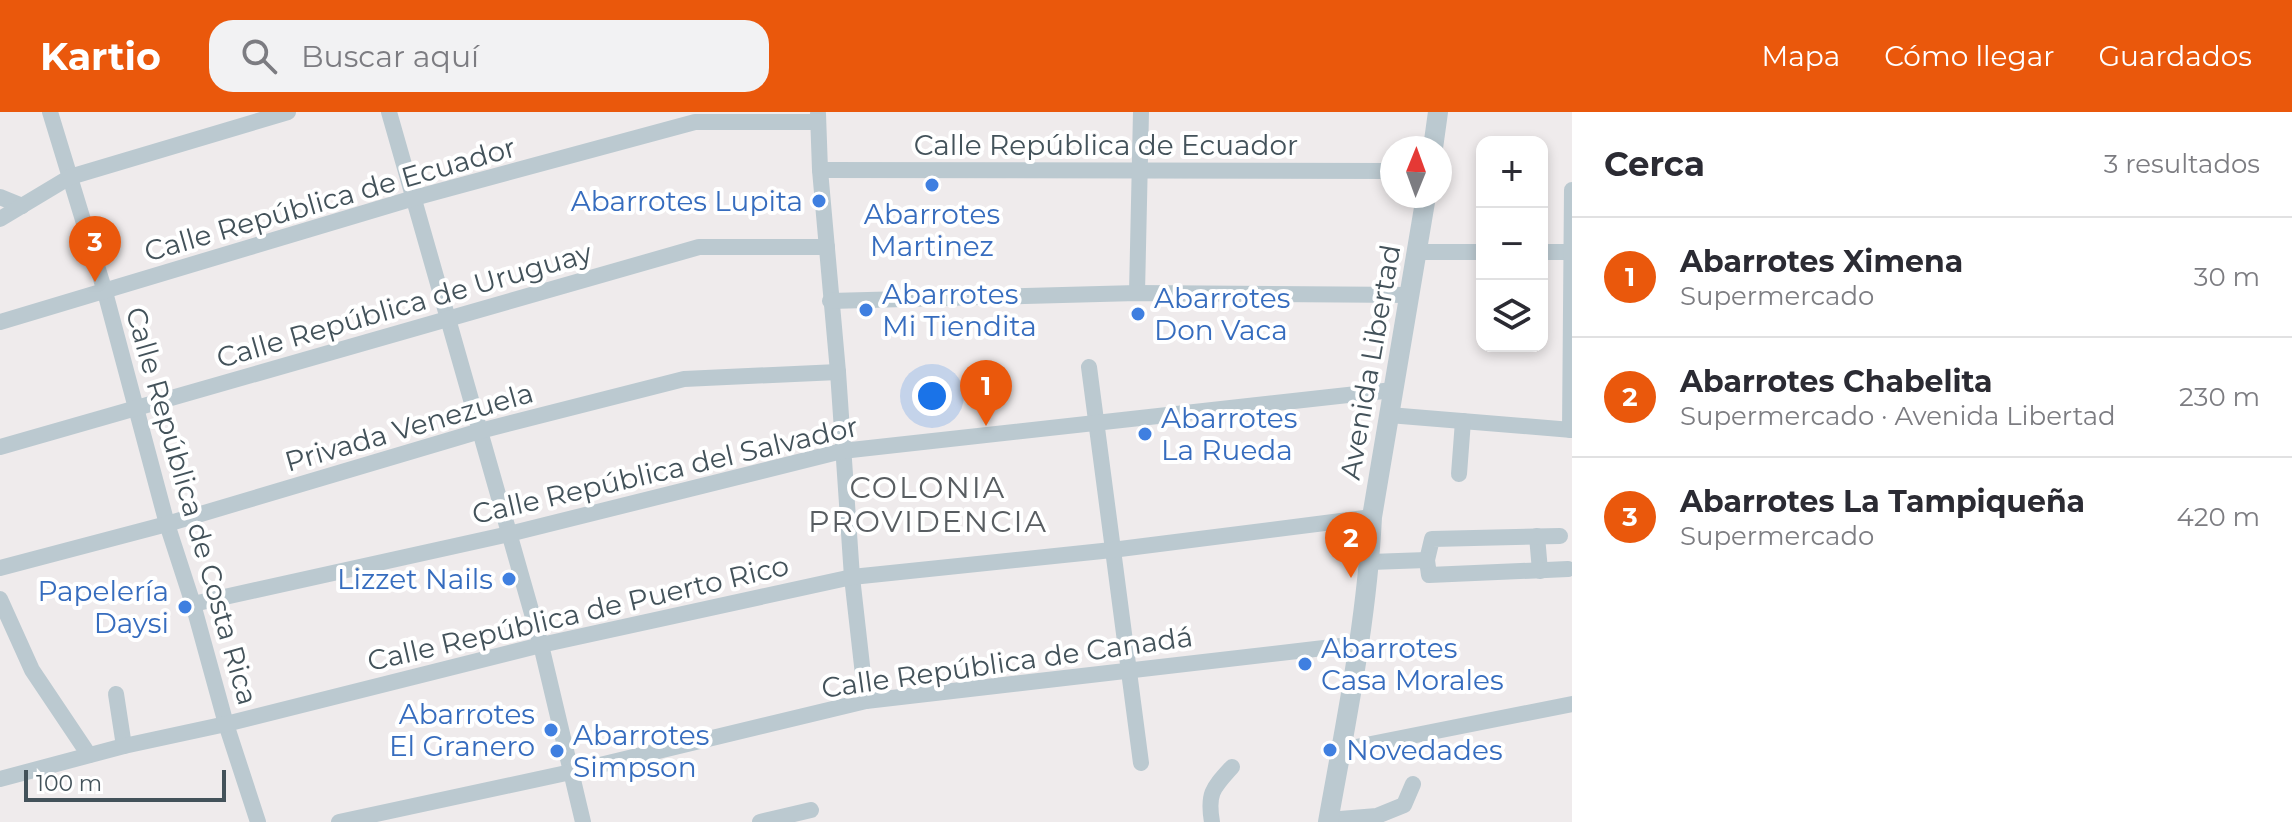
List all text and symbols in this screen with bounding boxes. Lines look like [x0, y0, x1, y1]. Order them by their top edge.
search box [209, 20, 769, 92]
text: Kartio [40, 33, 161, 80]
icon: search [237, 34, 281, 78]
text: Buscar aquí [301, 38, 479, 75]
text: Mapa [1761, 39, 1840, 73]
text: Cómo llegar [1884, 39, 2054, 73]
text: Guardados [2098, 39, 2252, 73]
street label: Calle República de Ecuador [914, 128, 1298, 162]
street label: Calle República de Ecuador [140, 130, 520, 268]
north arrow [1380, 136, 1452, 208]
map controls [1476, 136, 1548, 352]
button: + [1476, 136, 1548, 208]
text: Cerca [1604, 143, 1705, 185]
text: 3 resultados [2104, 148, 2260, 180]
marker: Abarrotes Martinez [923, 176, 941, 194]
place label: Abarrotes Lupita [571, 184, 803, 218]
marker: Abarrotes Lupita [810, 192, 828, 210]
place label: Abarrotes Martinez [864, 197, 1000, 263]
button: − [1476, 208, 1548, 280]
pin: 3 [69, 216, 121, 282]
street label: Calle República de Uruguay [212, 235, 596, 375]
street label: Avenida Libertad [1333, 242, 1407, 482]
text: Abarrotes Ximena [1680, 243, 1963, 280]
text: 1 [1625, 261, 1635, 293]
text: 30 m [2194, 261, 2260, 293]
place label: Abarrotes Mi Tiendita [882, 277, 1037, 343]
button: layers [1476, 280, 1548, 352]
text: Supermercado [1680, 280, 1874, 312]
place label: Abarrotes Don Vaca [1154, 281, 1290, 347]
marker: Abarrotes Mi Tiendita [857, 301, 875, 319]
street label: Calle República de Costa Rica [119, 303, 265, 709]
marker: Abarrotes Don Vaca [1129, 305, 1147, 323]
pin: 1 [960, 360, 1012, 426]
text: Abarrotes Chabelita [1680, 363, 1993, 400]
street label: Privada Venezuela [281, 375, 537, 479]
your location [912, 376, 952, 416]
text: 2 [1622, 381, 1638, 413]
text: 230 m [2179, 381, 2260, 413]
text: Supermercado · Avenida Libertad [1680, 400, 2116, 432]
place label: Abarrotes La Rueda [1161, 401, 1297, 467]
street label: Calle República del Salvador [469, 409, 861, 531]
marker: Abarrotes La Rueda [1136, 425, 1154, 443]
district label: COLONIA PROVIDENCIA [808, 469, 1048, 540]
text: Abarrotes La Tampiqueña [1680, 483, 2085, 520]
text: 3 [1622, 501, 1638, 533]
text: 420 m [2177, 501, 2260, 533]
pin: 2 [1325, 512, 1377, 578]
text: Supermercado [1680, 520, 1874, 552]
street label: Calle República de Puerto Rico [364, 548, 792, 678]
place label: Lizzet Nails [337, 562, 493, 596]
marker: Lizzet Nails [500, 570, 518, 588]
place label: Papelería Daysi [37, 574, 169, 640]
marker: Papelería Daysi [176, 598, 194, 616]
street label: Calle República de Canadá [819, 619, 1195, 705]
place label: Abarrotes Casa Morales [1321, 631, 1504, 697]
marker: Abarrotes Casa Morales [1296, 655, 1314, 673]
place label: Abarrotes El Granero [389, 697, 535, 763]
place label: Abarrotes Simpson [573, 718, 709, 784]
marker: Abarrotes El Granero [542, 721, 560, 739]
place label: Novedades [1346, 733, 1503, 767]
marker: Novedades [1321, 741, 1339, 759]
marker: Abarrotes Simpson [548, 742, 566, 760]
scale bar [24, 766, 226, 802]
text: 100 m [36, 770, 102, 797]

